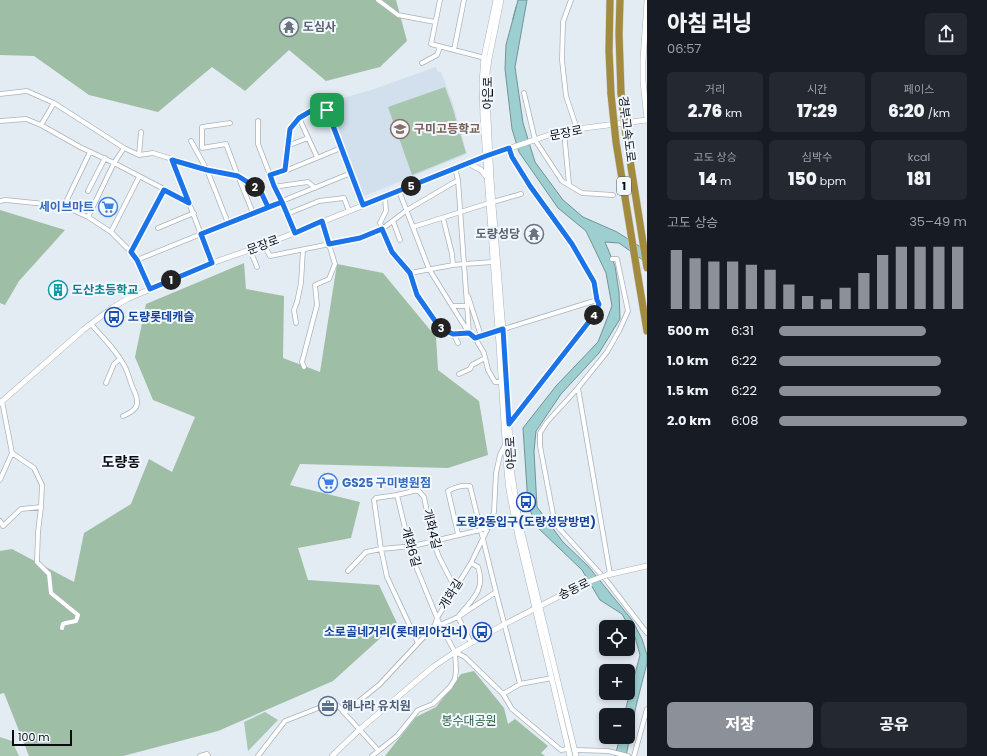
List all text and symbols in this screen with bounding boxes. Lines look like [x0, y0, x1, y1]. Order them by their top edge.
text: 아침 러닝 [667, 8, 752, 39]
button: share [925, 13, 967, 55]
temple icon: 도심사 [278, 16, 300, 38]
place label: 도심사 [303, 18, 336, 35]
text: 06:57 [667, 39, 701, 58]
street label: 야은로 [479, 76, 496, 110]
text: 거리 [705, 81, 725, 97]
text: 시간 [807, 81, 827, 97]
text: 페이스 [904, 81, 934, 97]
pin [310, 93, 344, 127]
street label: 경부고속도로 [615, 95, 640, 163]
icon: arrive [316, 99, 338, 121]
text: 2.76 [688, 99, 722, 123]
text: 17:29 [797, 99, 837, 123]
text: 6:20 [888, 99, 925, 123]
text: km [722, 105, 742, 121]
text: /km [925, 105, 950, 121]
school or university icon: 구미고등학교 [389, 118, 411, 140]
place label: 구미고등학교 [414, 120, 480, 137]
street label: 문장로 [548, 121, 584, 144]
text: 고도 상승 [693, 149, 737, 165]
text: 심박수 [802, 149, 832, 165]
text: kcal [908, 149, 930, 165]
text: 14 [699, 167, 717, 191]
text: 150 [788, 167, 817, 191]
text: 181 [907, 167, 931, 191]
text: m [717, 173, 731, 189]
text: bpm [817, 173, 846, 189]
pin: 5 [401, 176, 421, 196]
pin: 2 [245, 177, 265, 197]
road number: 1 [617, 177, 631, 195]
text: 5 [407, 178, 415, 194]
text: 2 [252, 179, 258, 195]
supermarket icon: 세이브마트 [97, 196, 119, 218]
place label: 세이브마트 [39, 198, 94, 215]
text: 35–49 m [909, 212, 967, 231]
text: 고도 상승 [667, 213, 718, 232]
temple icon: 도량성당 [523, 223, 545, 245]
place label: 도량성당 [476, 225, 520, 242]
street label: 문장로 [244, 231, 281, 258]
pin: 1 [161, 270, 181, 290]
text: 1 [169, 272, 173, 288]
building icon: 도산초등학교 [47, 279, 69, 301]
place label: 도산초등학교 [72, 281, 138, 298]
pin: 4 [584, 305, 604, 325]
bus stop icon: 도량롯데캐슬 [103, 306, 125, 328]
text: 4 [590, 307, 598, 323]
place label: 도량롯데캐슬 [128, 308, 194, 325]
pin: 3 [431, 318, 451, 338]
text: 3 [438, 320, 444, 336]
text: 500 m [667, 321, 709, 340]
text: 6:31 [731, 321, 754, 340]
text: 1.0 km [667, 351, 709, 370]
text: 6:22 [731, 351, 757, 370]
text: 1.5 km [667, 381, 709, 400]
text: 6:22 [731, 381, 757, 400]
text: 2.0 km [667, 411, 711, 430]
text: 6:08 [731, 411, 758, 430]
street label: 야은로 [501, 436, 520, 470]
district label: 도량동 [102, 452, 140, 472]
supermarket icon: GS25 구미병원점 [317, 472, 339, 494]
place label: GS25 구미병원점 [342, 474, 431, 491]
bus stop icon: 도량2동입구(도량성당방면) [515, 491, 537, 513]
street label: 개화4길 [419, 507, 446, 551]
place label: 도량2동입구(도량성당방면) [456, 513, 596, 530]
street label: 개화6길 [398, 525, 425, 569]
street label: 송동로 [555, 574, 592, 603]
street label: 개화길 [435, 575, 467, 612]
map controls [599, 620, 635, 744]
button: locate [599, 620, 635, 656]
bus stop icon: 소로골네거리(롯데리아건너) [471, 621, 493, 643]
place label: 소로골네거리(롯데리아건너) [324, 623, 468, 640]
button: + [599, 664, 635, 700]
office icon: 해나라 유치원 [317, 695, 339, 717]
place label: 해나라 유치원 [342, 697, 411, 714]
button: 저장 [667, 702, 813, 748]
button: 공유 [821, 702, 967, 748]
button: − [599, 708, 635, 744]
park label: 봉수대공원 [441, 712, 497, 729]
scale bar [12, 728, 72, 747]
text: 100 m [18, 729, 50, 745]

